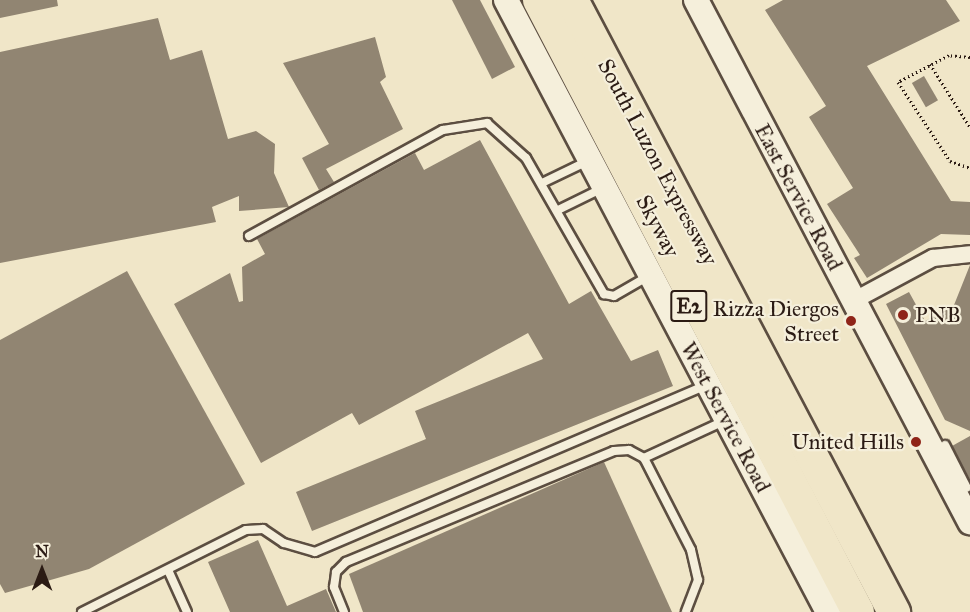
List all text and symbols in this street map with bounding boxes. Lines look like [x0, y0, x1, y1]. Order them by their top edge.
street label: South Luzon Expressway [592, 54, 724, 270]
street label: East Service Road [749, 119, 849, 275]
street label: Skyway [631, 190, 685, 262]
road number: E2 [670, 288, 708, 324]
place label: Rizza Diergos Street [713, 295, 839, 346]
place label: PNB [915, 302, 961, 328]
marker: PNB [896, 308, 910, 322]
marker: Rizza Diergos Street [844, 314, 858, 328]
street label: West Service Road [675, 337, 777, 497]
place label: United Hills [792, 429, 904, 455]
marker: United Hills [909, 435, 923, 449]
north arrow [12, 540, 72, 600]
text: N [35, 542, 49, 561]

